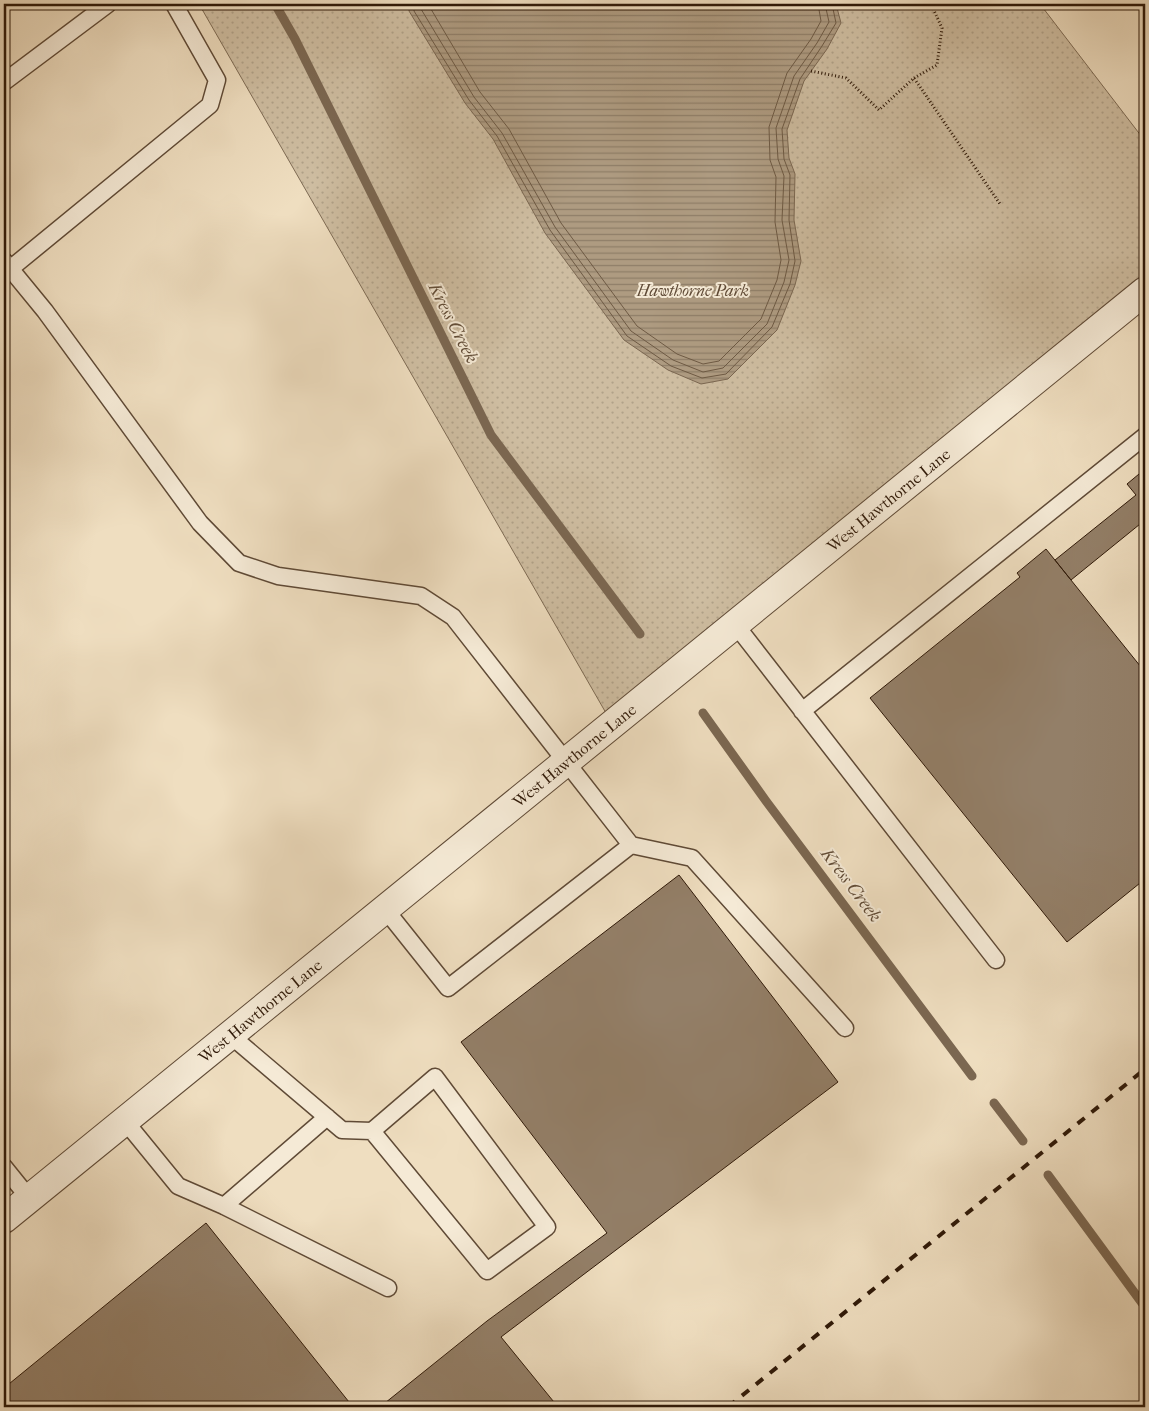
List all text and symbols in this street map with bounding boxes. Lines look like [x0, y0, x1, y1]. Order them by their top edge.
water label: Kress Creek [423, 277, 482, 367]
park label: Hawthorne Park [636, 281, 749, 300]
street label: West Hawthorne Lane [822, 444, 954, 556]
street label: West Hawthorne Lane [508, 699, 640, 812]
water label: Kress Creek [815, 842, 886, 926]
street label: West Hawthorne Lane [194, 955, 326, 1067]

